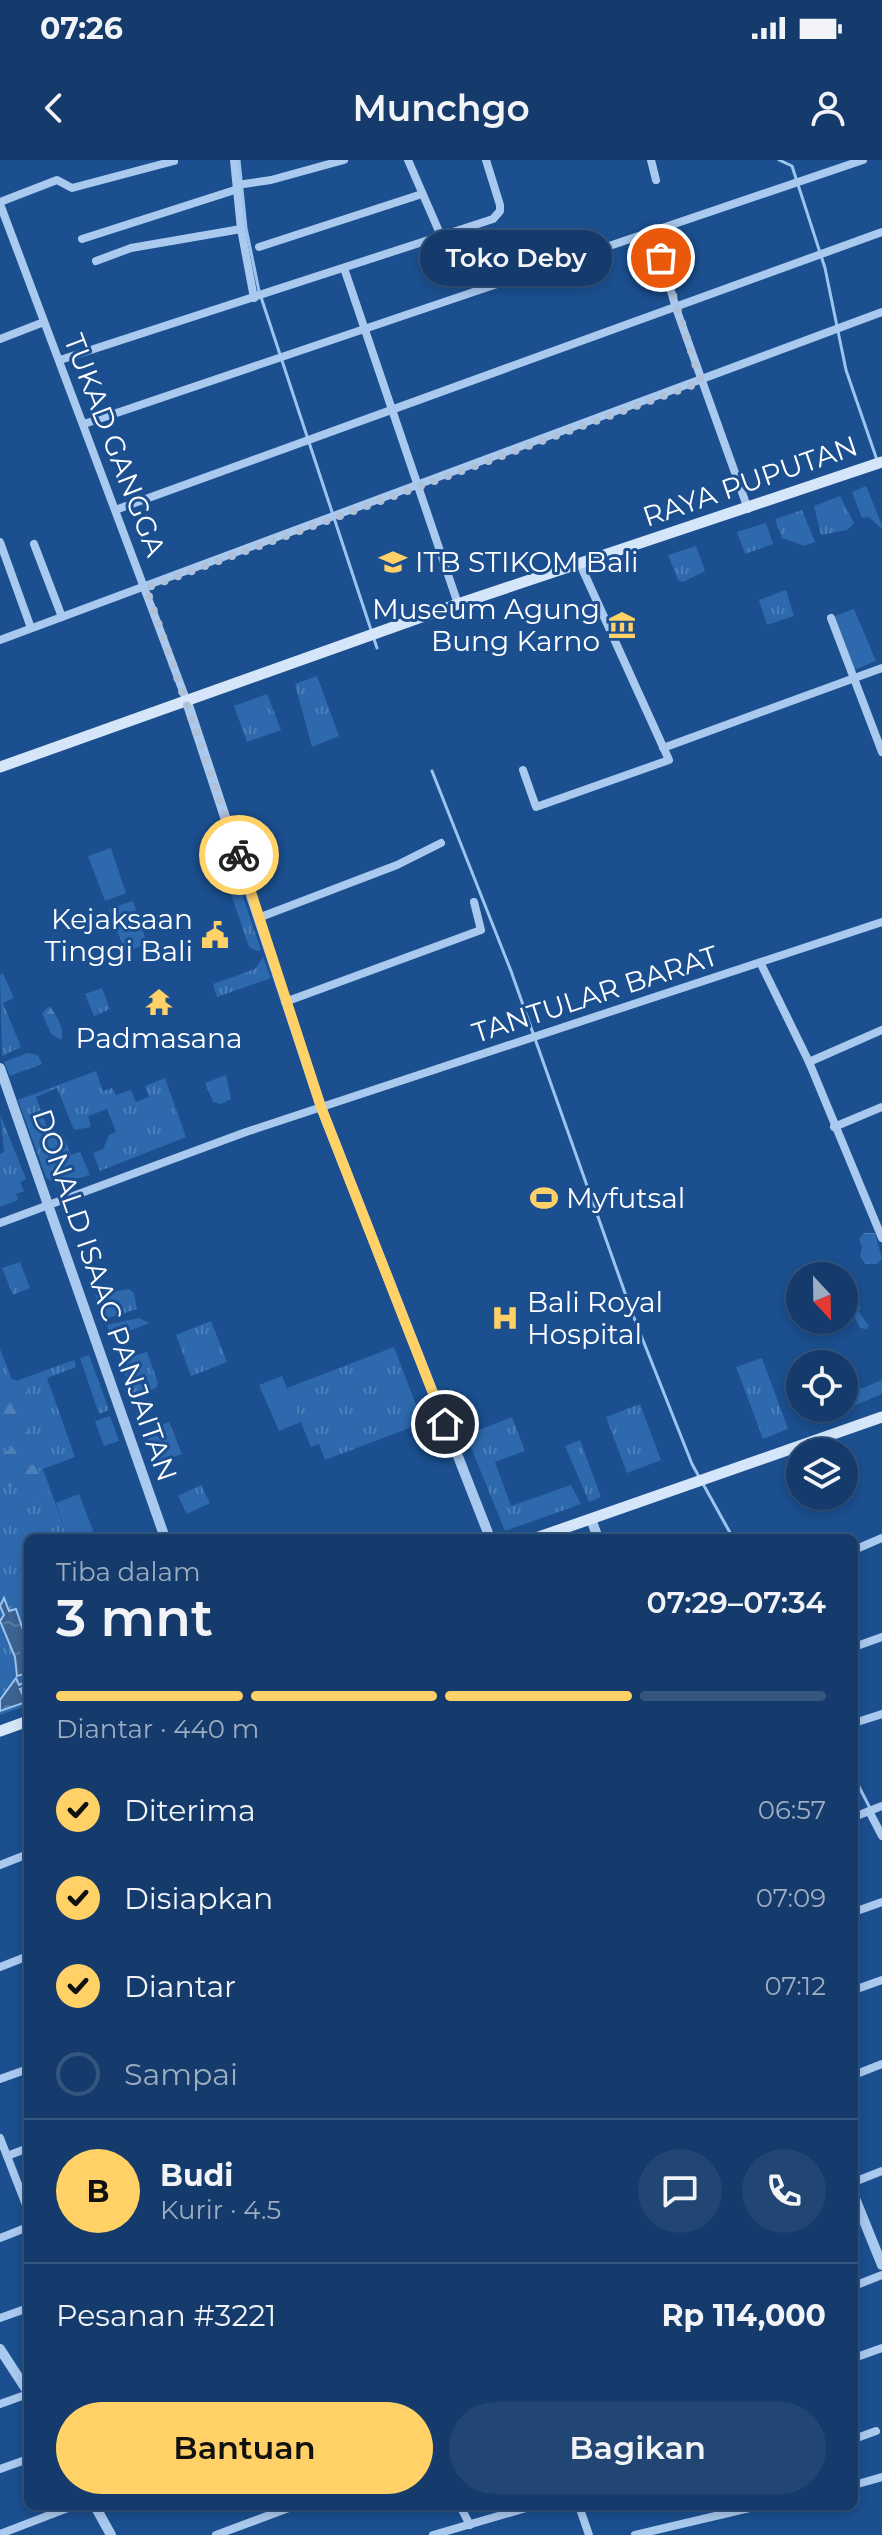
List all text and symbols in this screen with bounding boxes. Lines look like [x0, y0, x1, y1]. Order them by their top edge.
text: 07:26 [40, 10, 123, 47]
icon: back [32, 86, 76, 130]
text: Munchgo [352, 86, 530, 130]
icon: person [806, 86, 850, 130]
pin [627, 224, 695, 292]
callout: Toko Deby [421, 230, 613, 286]
icon: bag [639, 236, 683, 280]
text: Toko Deby [446, 242, 587, 274]
street label: TUKAD GANGGA [57, 329, 173, 562]
street label: RAYA PUPUTAN [638, 428, 862, 534]
place label: ITB STIKOM Bali [415, 545, 639, 579]
school or university icon: ITB STIKOM Bali [378, 547, 408, 577]
place label: Museum Agung Bung Karno [372, 592, 600, 658]
museum icon: Museum Agung Bung Karno [607, 610, 637, 640]
courier [199, 815, 279, 895]
icon: bike [217, 833, 261, 877]
place label: Kejaksaan Tinggi Bali [45, 902, 193, 968]
public building icon: Kejaksaan Tinggi Bali [200, 920, 230, 950]
street label: TANTULAR BARAT [468, 938, 722, 1050]
temple icon: Padmasana [144, 987, 174, 1017]
place label: Padmasana [75, 1021, 243, 1055]
street label: DONALD ISAAC PANJAITAN [25, 1105, 185, 1485]
place label: Myfutsal [566, 1181, 685, 1215]
sports icon: Myfutsal [529, 1183, 559, 1213]
north arrow [786, 1262, 858, 1334]
map controls [786, 1262, 858, 1510]
place label: Bali Royal Hospital [527, 1285, 663, 1351]
hospital icon: Bali Royal Hospital [490, 1303, 520, 1333]
button: locate [786, 1350, 858, 1422]
pin [411, 1390, 479, 1458]
icon: home [423, 1402, 467, 1446]
button: layers [786, 1438, 858, 1510]
text: Tiba dalam [56, 1556, 201, 1588]
text: 07:29–07:34 [647, 1584, 826, 1621]
text: 3 mnt [56, 1586, 213, 1649]
text: Diantar · 440 m [56, 1713, 259, 1745]
icon: check [56, 1788, 100, 1832]
text: Diterima [124, 1792, 256, 1829]
text: 06:57 [758, 1794, 826, 1826]
icon: check [56, 1876, 100, 1920]
text: Disiapkan [124, 1880, 273, 1917]
text: 07:09 [756, 1882, 826, 1914]
icon: check [56, 1964, 100, 2008]
text: Diantar [124, 1968, 236, 2005]
text: 07:12 [765, 1970, 826, 2002]
text: Sampai [124, 2056, 238, 2093]
button: chat [638, 2149, 722, 2233]
button: phone [742, 2149, 826, 2233]
text: Budi [160, 2157, 233, 2194]
text: B [87, 2173, 109, 2210]
text: Kurir · 4.5 [160, 2194, 281, 2226]
text: Pesanan #3221 [56, 2297, 276, 2334]
text: Rp 114,000 [661, 2297, 826, 2334]
button: Bantuan [56, 2402, 433, 2494]
button: Bagikan [449, 2402, 826, 2494]

